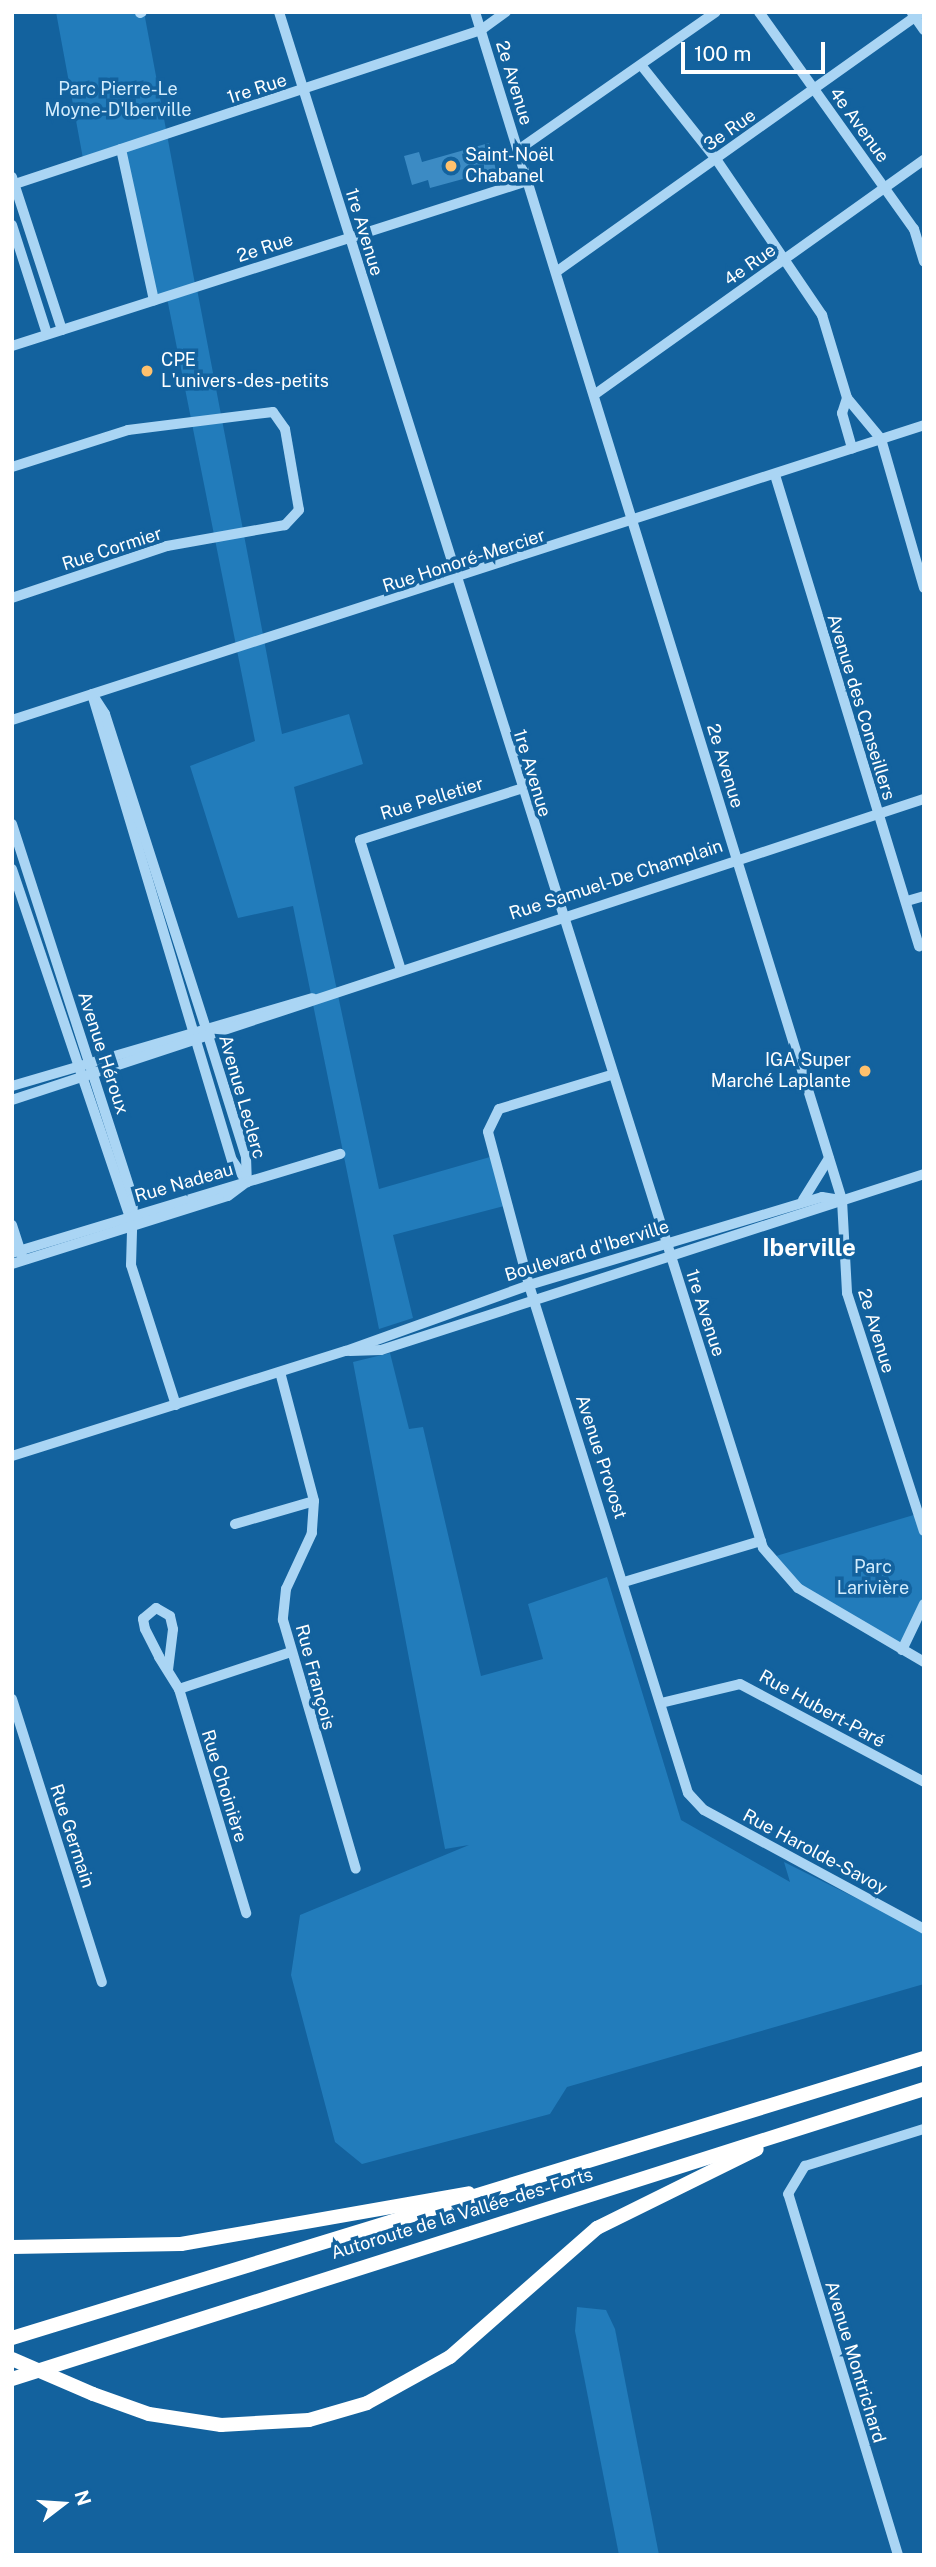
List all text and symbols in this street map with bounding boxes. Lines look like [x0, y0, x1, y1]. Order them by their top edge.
scale bar [684, 28, 828, 72]
street label: 2e Avenue [491, 38, 537, 128]
text: 100 m [694, 41, 751, 66]
street label: 1re Rue [224, 69, 290, 109]
park label: Parc Pierre-Le Moyne-D'lberville [45, 79, 191, 122]
street label: 4e Avenue [824, 83, 894, 167]
street label: 3e Rue [700, 104, 760, 156]
place label: Saint-Noël Chabanel [465, 145, 554, 188]
marker: Saint-Noël Chabanel [443, 158, 459, 174]
street label: 1re Avenue [340, 186, 388, 278]
street label: 2e Rue [234, 229, 296, 267]
street label: 4e Rue [720, 239, 780, 291]
place label: CPE L'univers-des-petits [161, 350, 329, 392]
marker: CPE L'univers-des-petits [139, 363, 155, 379]
street label: Rue Cormier [59, 523, 165, 575]
street label: Rue Honoré-Mercier [380, 524, 548, 598]
street label: Avenue des Conseillers [822, 611, 900, 803]
street label: 2e Avenue [702, 721, 748, 811]
street label: 1re Avenue [508, 727, 556, 819]
street label: Rue Pelletier [378, 773, 486, 825]
street label: Rue Samuel-De Champlain [506, 835, 726, 925]
street label: Avenue Héroux [73, 989, 133, 1117]
street label: Avenue Leclerc [214, 1033, 270, 1161]
place label: IGA Super Marché Laplante [711, 1050, 851, 1092]
marker: IGA Super Marché Laplante [857, 1063, 873, 1079]
street label: Rue Nadeau [132, 1159, 236, 1207]
street label: Boulevard d'Iberville [502, 1216, 672, 1286]
district label: Iberville [762, 1234, 856, 1262]
street label: 1re Avenue [681, 1267, 729, 1359]
street label: 2e Avenue [853, 1286, 899, 1376]
street label: Avenue Provost [571, 1392, 631, 1522]
park label: Parc Larivière [837, 1557, 909, 1600]
street label: Rue François [291, 1622, 339, 1732]
street label: Rue Hubert-Paré [755, 1665, 889, 1753]
street label: Rue Choinière [197, 1727, 251, 1845]
street label: Rue Germain [45, 1781, 99, 1891]
street label: Rue Harolde-Savoy [739, 1805, 891, 1899]
street label: Autoroute de la Vallée-des-Forts [328, 2164, 596, 2264]
street label: Avenue Montrichard [820, 2278, 890, 2446]
north arrow [28, 2469, 98, 2539]
text: N [70, 2488, 96, 2508]

